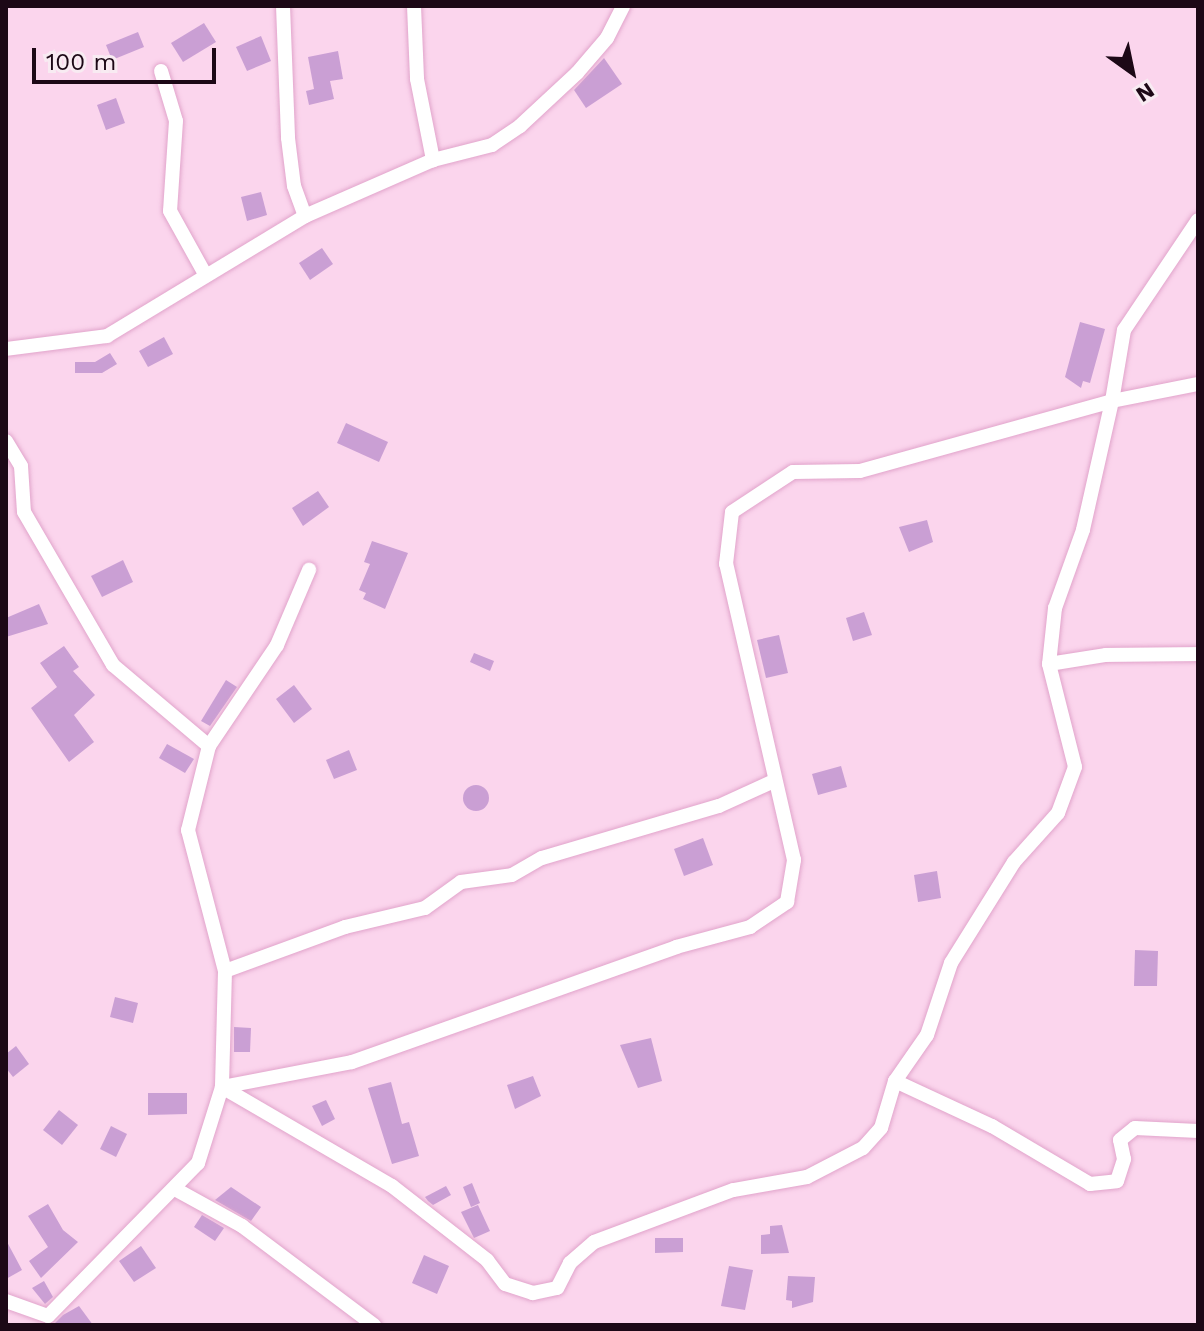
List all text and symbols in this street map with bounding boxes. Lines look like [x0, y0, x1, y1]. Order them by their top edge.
scale bar [36, 32, 220, 82]
north arrow [1092, 32, 1172, 112]
text: 100 m [46, 48, 116, 76]
text: N [1132, 78, 1159, 107]

